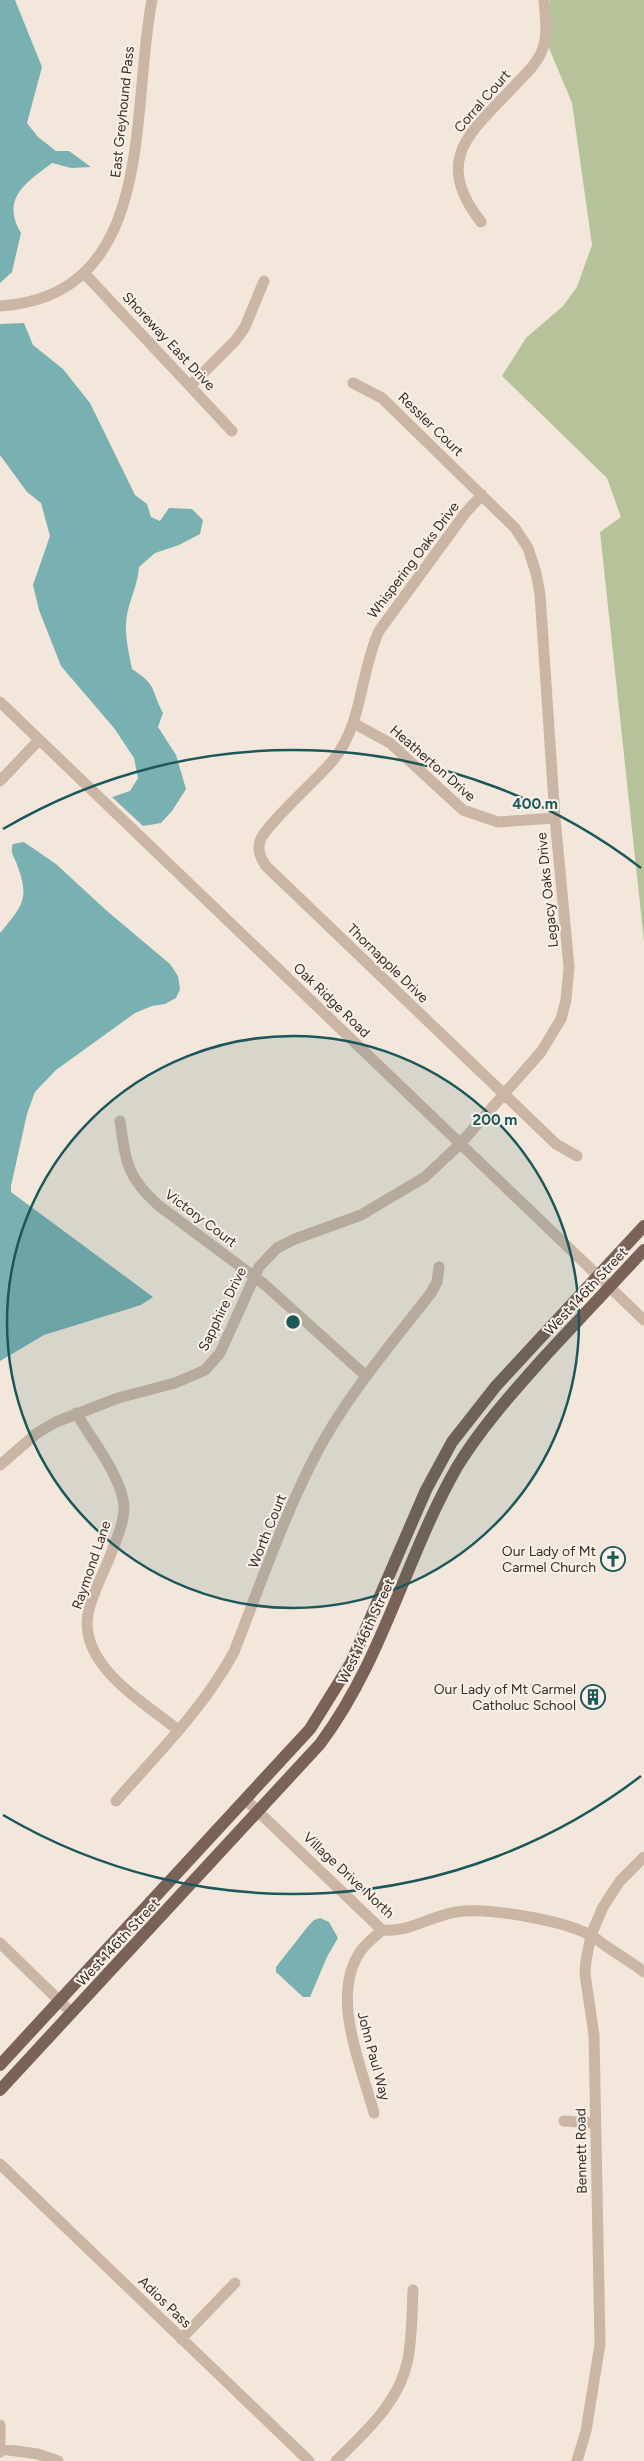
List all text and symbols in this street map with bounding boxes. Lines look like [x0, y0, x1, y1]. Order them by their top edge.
street label: East Greyhound Pass [107, 45, 138, 179]
street label: Corral Court [451, 67, 514, 136]
street label: Shoreway East Drive [119, 289, 219, 394]
street label: Ressler Court [394, 389, 467, 460]
street label: Whispering Oaks Drive [364, 498, 463, 622]
street label: Heatherton Drive [386, 722, 479, 805]
text: 400 m [512, 795, 558, 813]
street label: Legacy Oaks Drive [533, 831, 562, 948]
street label: Thornapple Drive [343, 920, 432, 1007]
street label: Oak Ridge Road [290, 960, 374, 1041]
text: 200 m [473, 1111, 517, 1129]
street label: Victory Court [161, 1186, 240, 1251]
street label: West 146th Street [541, 1244, 631, 1339]
street label: Sapphire Drive [195, 1264, 250, 1354]
centre of rings [284, 1313, 302, 1331]
street label: Worth Court [245, 1492, 290, 1571]
street label: Raymond Lane [68, 1518, 115, 1612]
place label: Our Lady of Mt Carmel Church [502, 1543, 596, 1576]
church icon: Our Lady of Mt Carmel Church [600, 1546, 626, 1572]
street label: West 146th Street [335, 1576, 398, 1686]
place label: Our Lady of Mt Carmel Catholuc School [434, 1681, 576, 1714]
building icon: Our Lady of Mt Carmel Catholuc School [580, 1684, 606, 1710]
street label: Village Drive North [300, 1829, 398, 1922]
street label: West 146th Street [73, 1895, 163, 1990]
street label: John Paul Way [354, 2010, 394, 2103]
street label: Bennett Road [572, 2108, 591, 2194]
street label: Adios Pass [135, 2273, 195, 2332]

